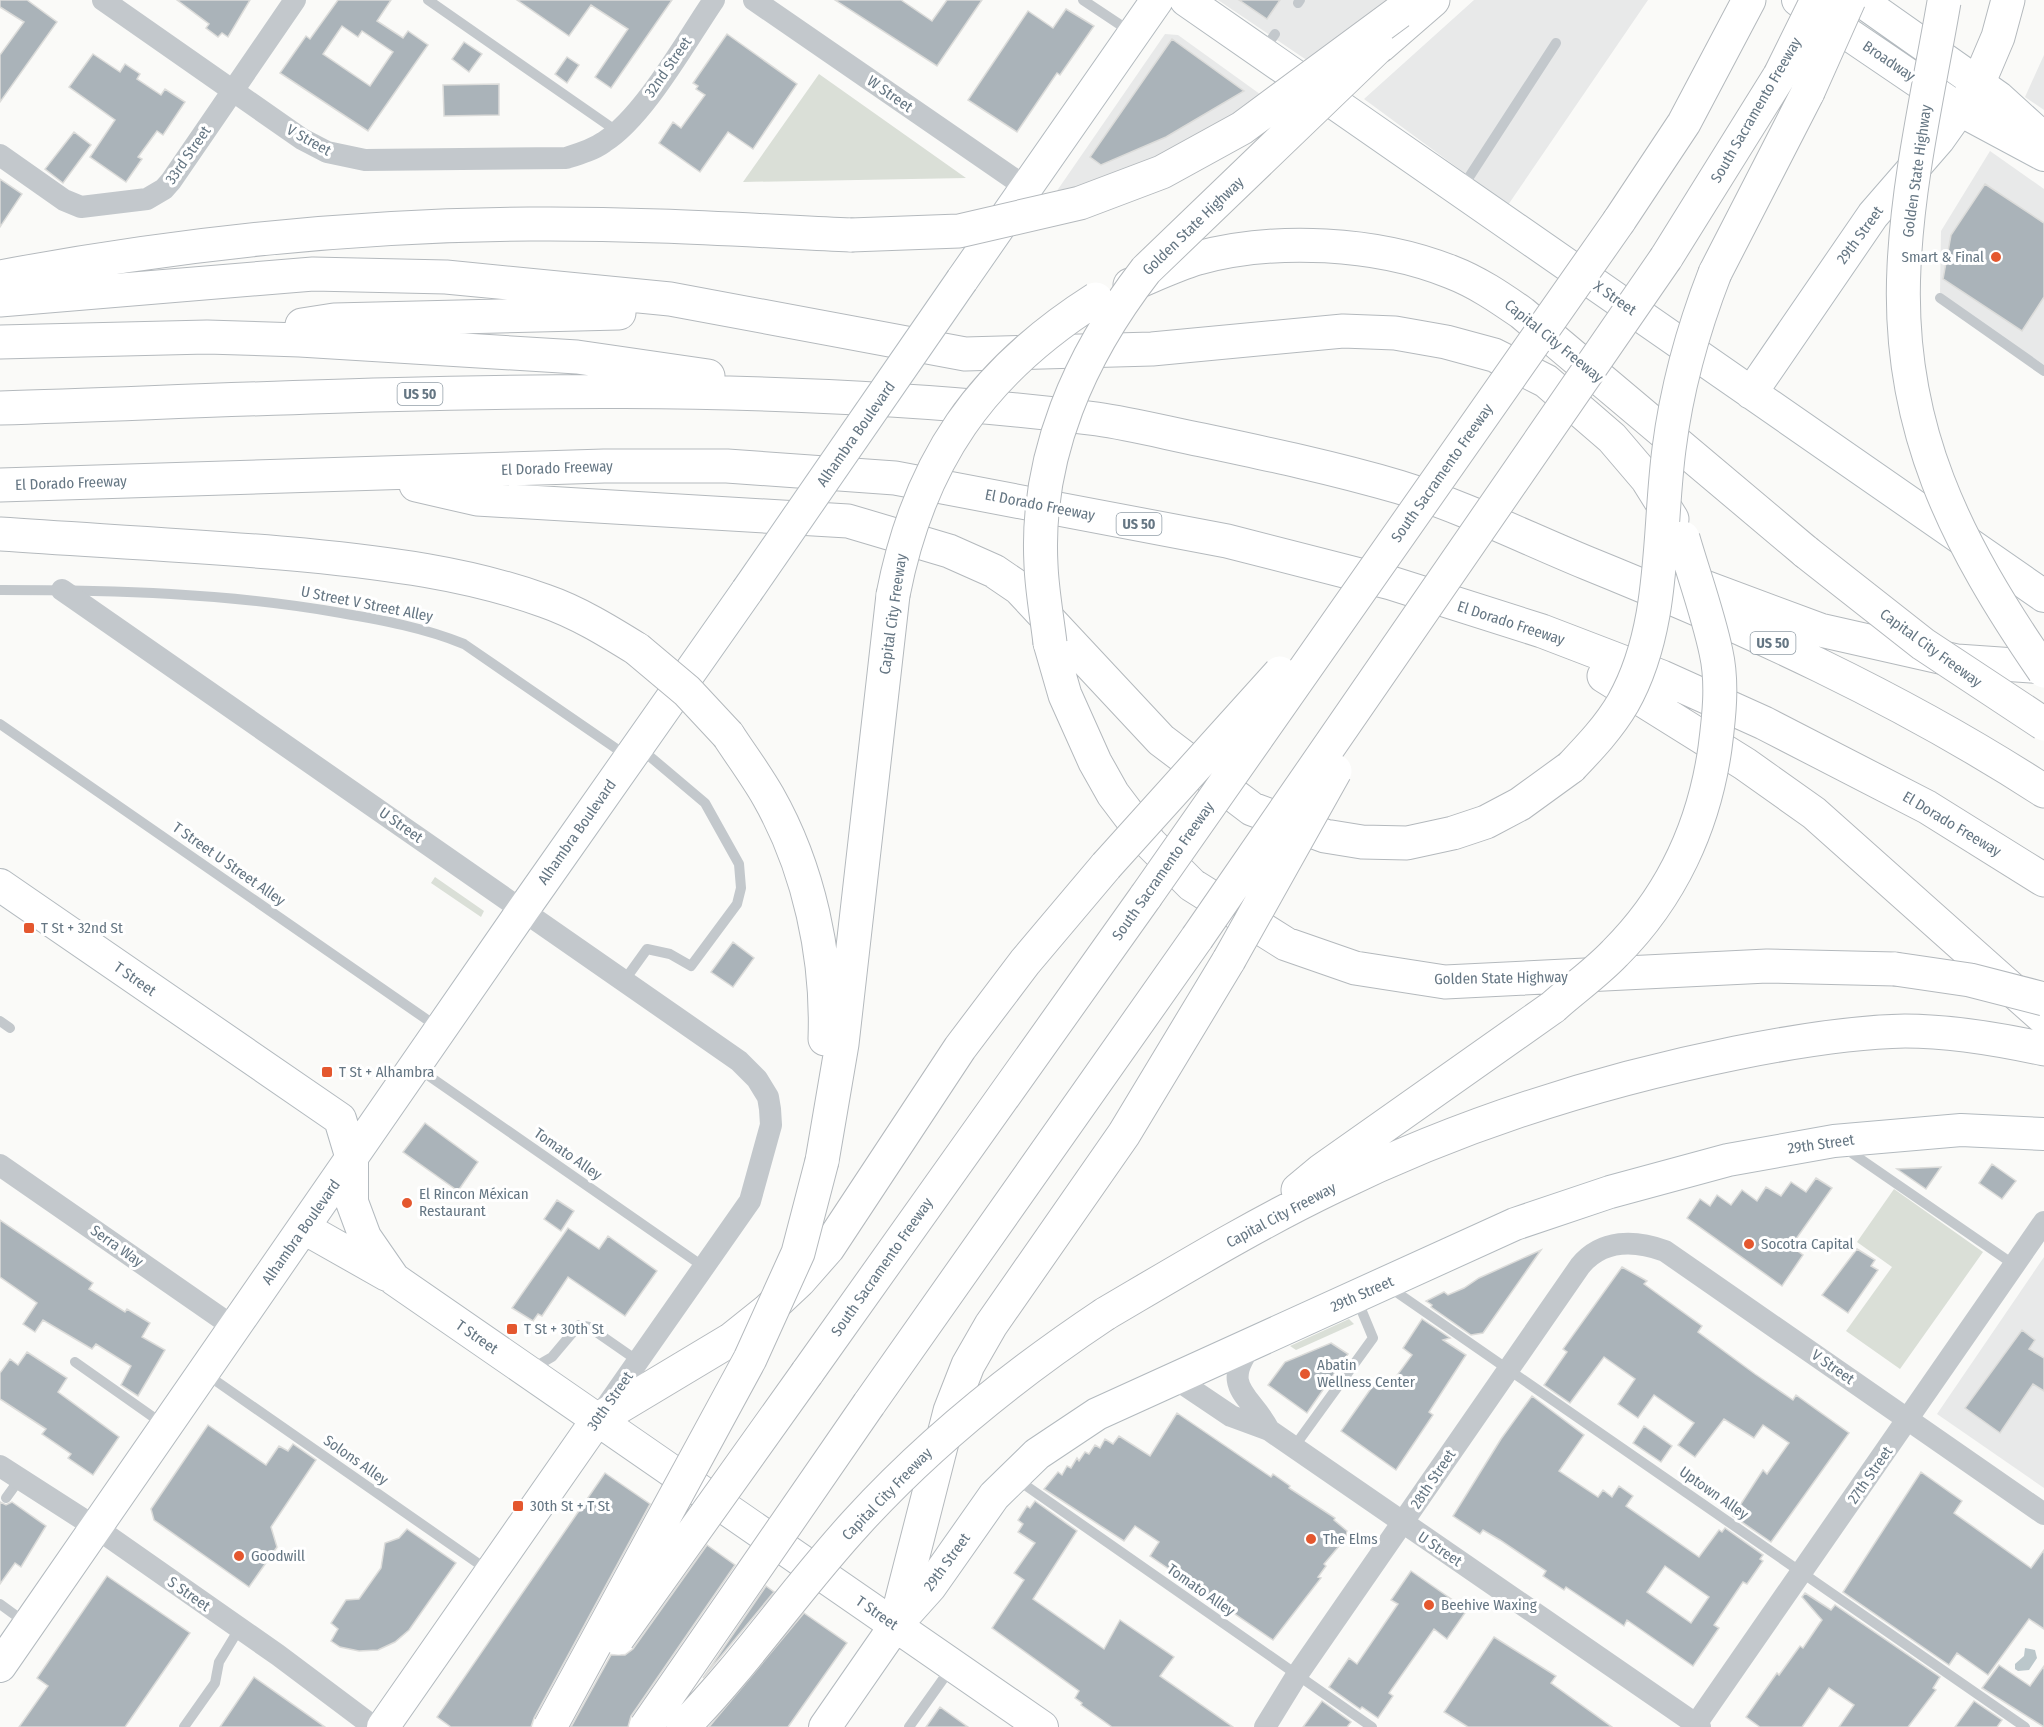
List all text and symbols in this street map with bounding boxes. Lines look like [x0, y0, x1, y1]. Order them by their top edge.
street label: 32nd Street [641, 33, 695, 101]
street label: South Sacramento Freeway [1707, 34, 1805, 186]
street label: Broadway [1859, 37, 1919, 85]
street label: W Street [864, 72, 916, 116]
street label: Golden State Highway [1899, 103, 1935, 238]
street label: V Street [284, 120, 334, 160]
street label: 33rd Street [161, 122, 215, 188]
street label: Golden State Highway [1139, 173, 1248, 279]
street label: 29th Street [1833, 203, 1887, 267]
place label: Smart & Final [1902, 248, 1984, 266]
marker: Smart & Final [1989, 250, 2003, 264]
street label: X Street [1590, 277, 1640, 319]
street label: Capital City Freeway [1501, 296, 1607, 386]
street label: Alhambra Boulevard [813, 378, 899, 490]
road number: US 50 [398, 383, 442, 405]
street label: South Sacramento Freeway [1387, 400, 1497, 546]
street label: El Dorado Freeway [501, 457, 613, 479]
street label: El Dorado Freeway [15, 472, 127, 494]
street label: El Dorado Freeway [983, 486, 1097, 525]
road number: US 50 [1116, 513, 1162, 535]
street label: Capital City Freeway [876, 552, 910, 675]
street label: U Street V Street Alley [299, 582, 435, 626]
street label: El Dorado Freeway [1455, 597, 1567, 649]
street label: Capital City Freeway [1876, 605, 1986, 691]
road number: US 50 [1750, 632, 1796, 654]
street label: Alhambra Boulevard [534, 776, 620, 888]
street label: El Dorado Freeway [1899, 788, 2005, 861]
street label: South Sacramento Freeway [1108, 798, 1218, 944]
street label: U Street [376, 804, 426, 847]
street label: T Street U Street Alley [169, 818, 289, 910]
place label: T St + 32nd St [41, 919, 123, 937]
marker: T St + 32nd St [22, 921, 36, 935]
street label: T Street [110, 958, 160, 1000]
street label: Golden State Highway [1434, 968, 1568, 988]
place label: T St + Alhambra [339, 1063, 434, 1081]
marker: T St + Alhambra [320, 1065, 334, 1079]
street label: Tomato Alley [531, 1124, 606, 1184]
street label: 29th Street [1787, 1130, 1856, 1158]
street label: Alhambra Boulevard [258, 1176, 344, 1288]
street label: Capital City Freeway [1223, 1178, 1339, 1252]
place label: El Rincon Méxican Restaurant [419, 1185, 529, 1220]
street label: South Sacramento Freeway [827, 1194, 937, 1340]
marker: El Rincon Méxican Restaurant [400, 1196, 414, 1210]
street label: Serra Way [87, 1221, 147, 1271]
place label: Socotra Capital [1761, 1235, 1853, 1253]
marker: Socotra Capital [1742, 1237, 1756, 1251]
street label: 29th Street [1328, 1272, 1396, 1316]
street label: T Street [452, 1316, 502, 1358]
place label: T St + 30th St [524, 1320, 604, 1338]
marker: T St + 30th St [505, 1322, 519, 1336]
street label: V Street [1808, 1346, 1858, 1388]
place label: Abatin Wellness Center [1317, 1356, 1416, 1391]
marker: Abatin Wellness Center [1298, 1367, 1312, 1381]
street label: 30th Street [583, 1368, 637, 1434]
street label: Solons Alley [320, 1431, 392, 1489]
street label: 27th Street [1844, 1443, 1896, 1507]
street label: Capital City Freeway [838, 1444, 936, 1544]
street label: 28th Street [1407, 1446, 1459, 1512]
street label: Uptown Alley [1676, 1463, 1752, 1524]
place label: 30th St + T St [530, 1497, 610, 1515]
marker: 30th St + T St [511, 1499, 525, 1513]
street label: U Street [1415, 1528, 1466, 1570]
street label: 29th Street [920, 1530, 974, 1594]
place label: The Elms [1323, 1530, 1378, 1548]
marker: The Elms [1304, 1532, 1318, 1546]
place label: Goodwill [251, 1547, 305, 1565]
marker: Goodwill [232, 1549, 246, 1563]
street label: Tomato Alley [1164, 1560, 1239, 1620]
street label: S Street [164, 1573, 214, 1615]
street label: T Street [852, 1592, 902, 1634]
place label: Beehive Waxing [1441, 1596, 1537, 1614]
marker: Beehive Waxing [1422, 1598, 1436, 1612]

